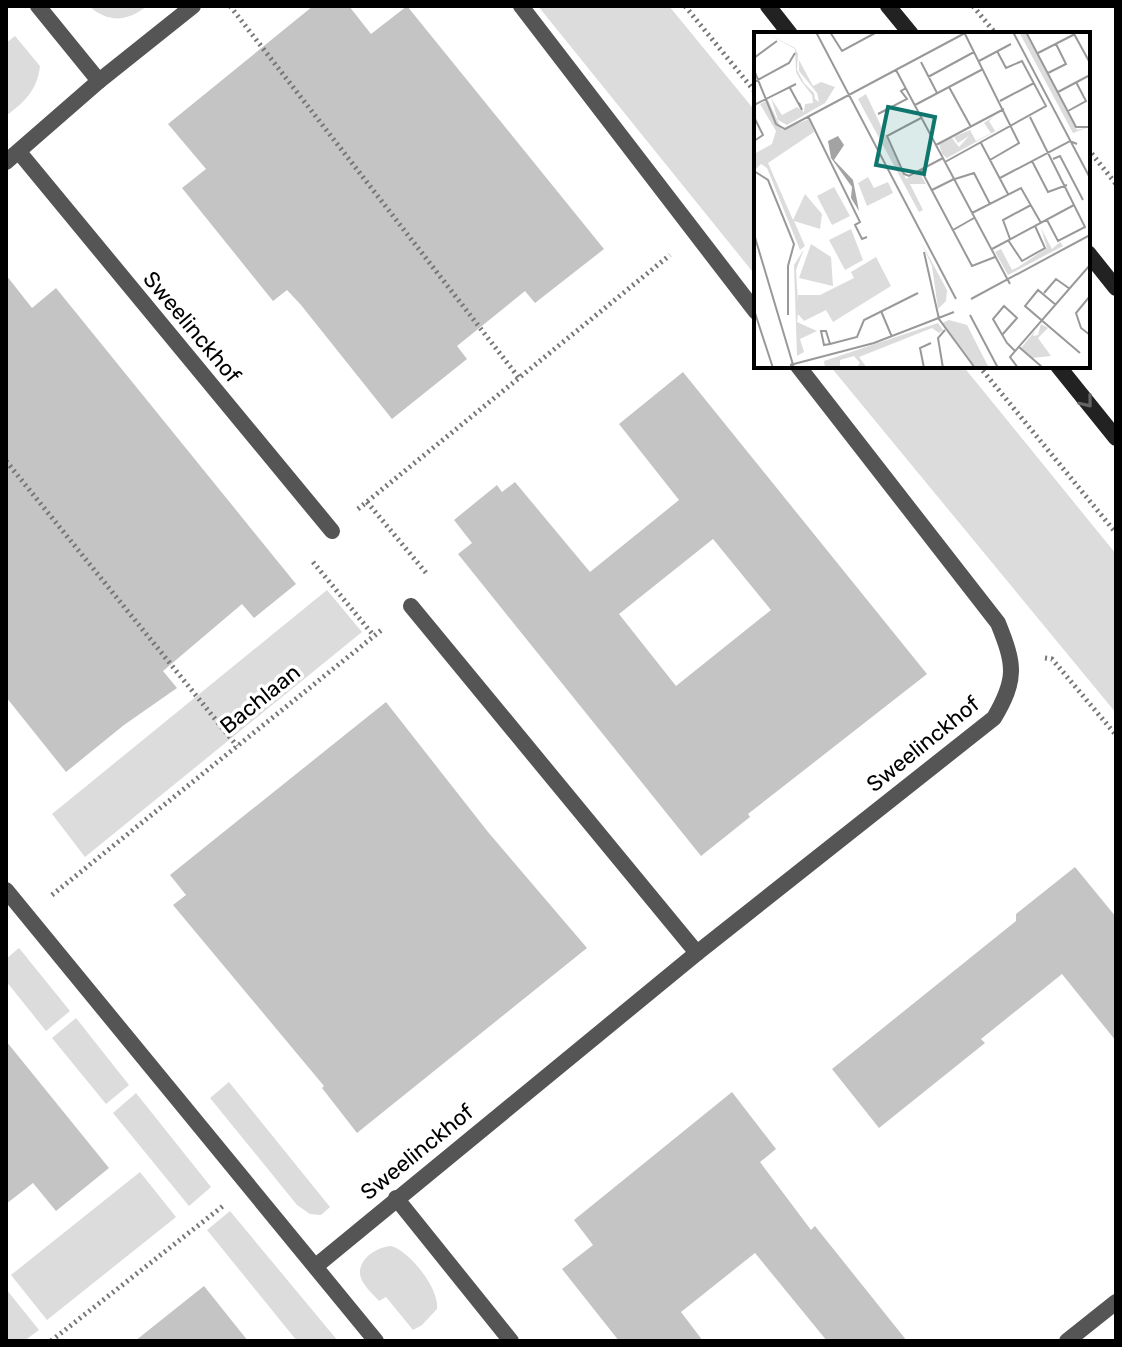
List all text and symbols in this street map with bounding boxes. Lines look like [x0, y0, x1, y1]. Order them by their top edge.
inset map [754, 32, 1090, 368]
street label: Sweelinckhof [137, 266, 247, 389]
one-way arrow [1077, 393, 1092, 407]
street label: Bachlaan [214, 659, 306, 739]
street label: Sweelinckhof [861, 690, 985, 798]
street label: Sweelinckhof [355, 1098, 479, 1206]

